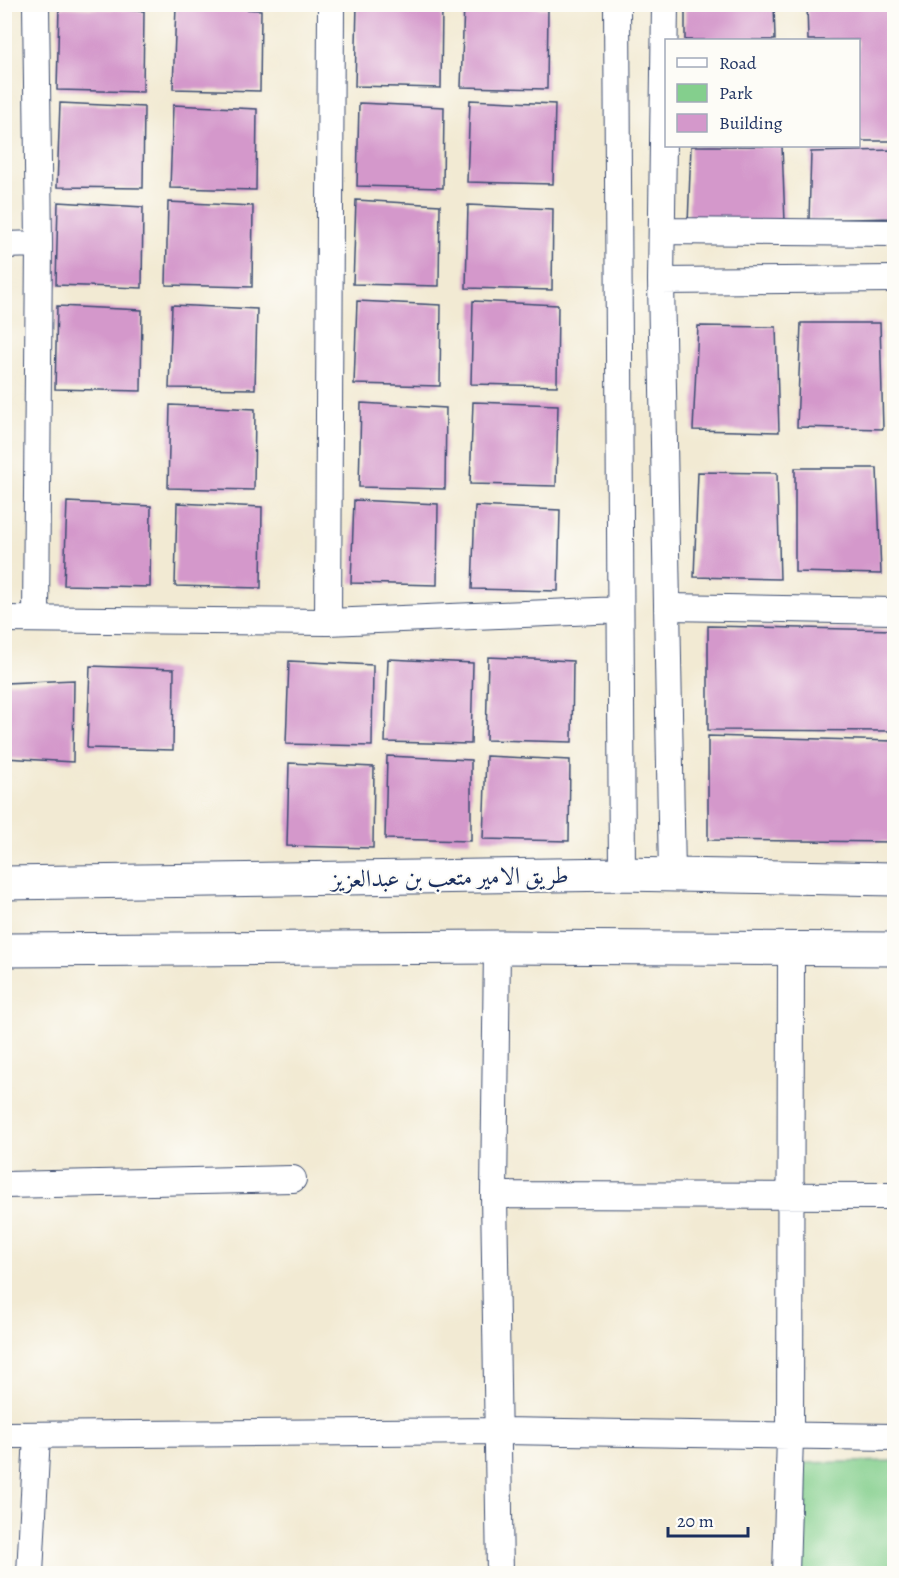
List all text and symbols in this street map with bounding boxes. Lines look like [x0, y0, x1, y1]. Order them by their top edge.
legend [665, 39, 860, 147]
text: Road [719, 51, 757, 75]
text: Park [719, 81, 753, 105]
text: Building [719, 111, 783, 135]
street label: طريق الامير متعب بن عبدالعزيز [328, 859, 569, 895]
scale bar [668, 1500, 748, 1538]
text: 20 m [677, 1509, 714, 1533]

